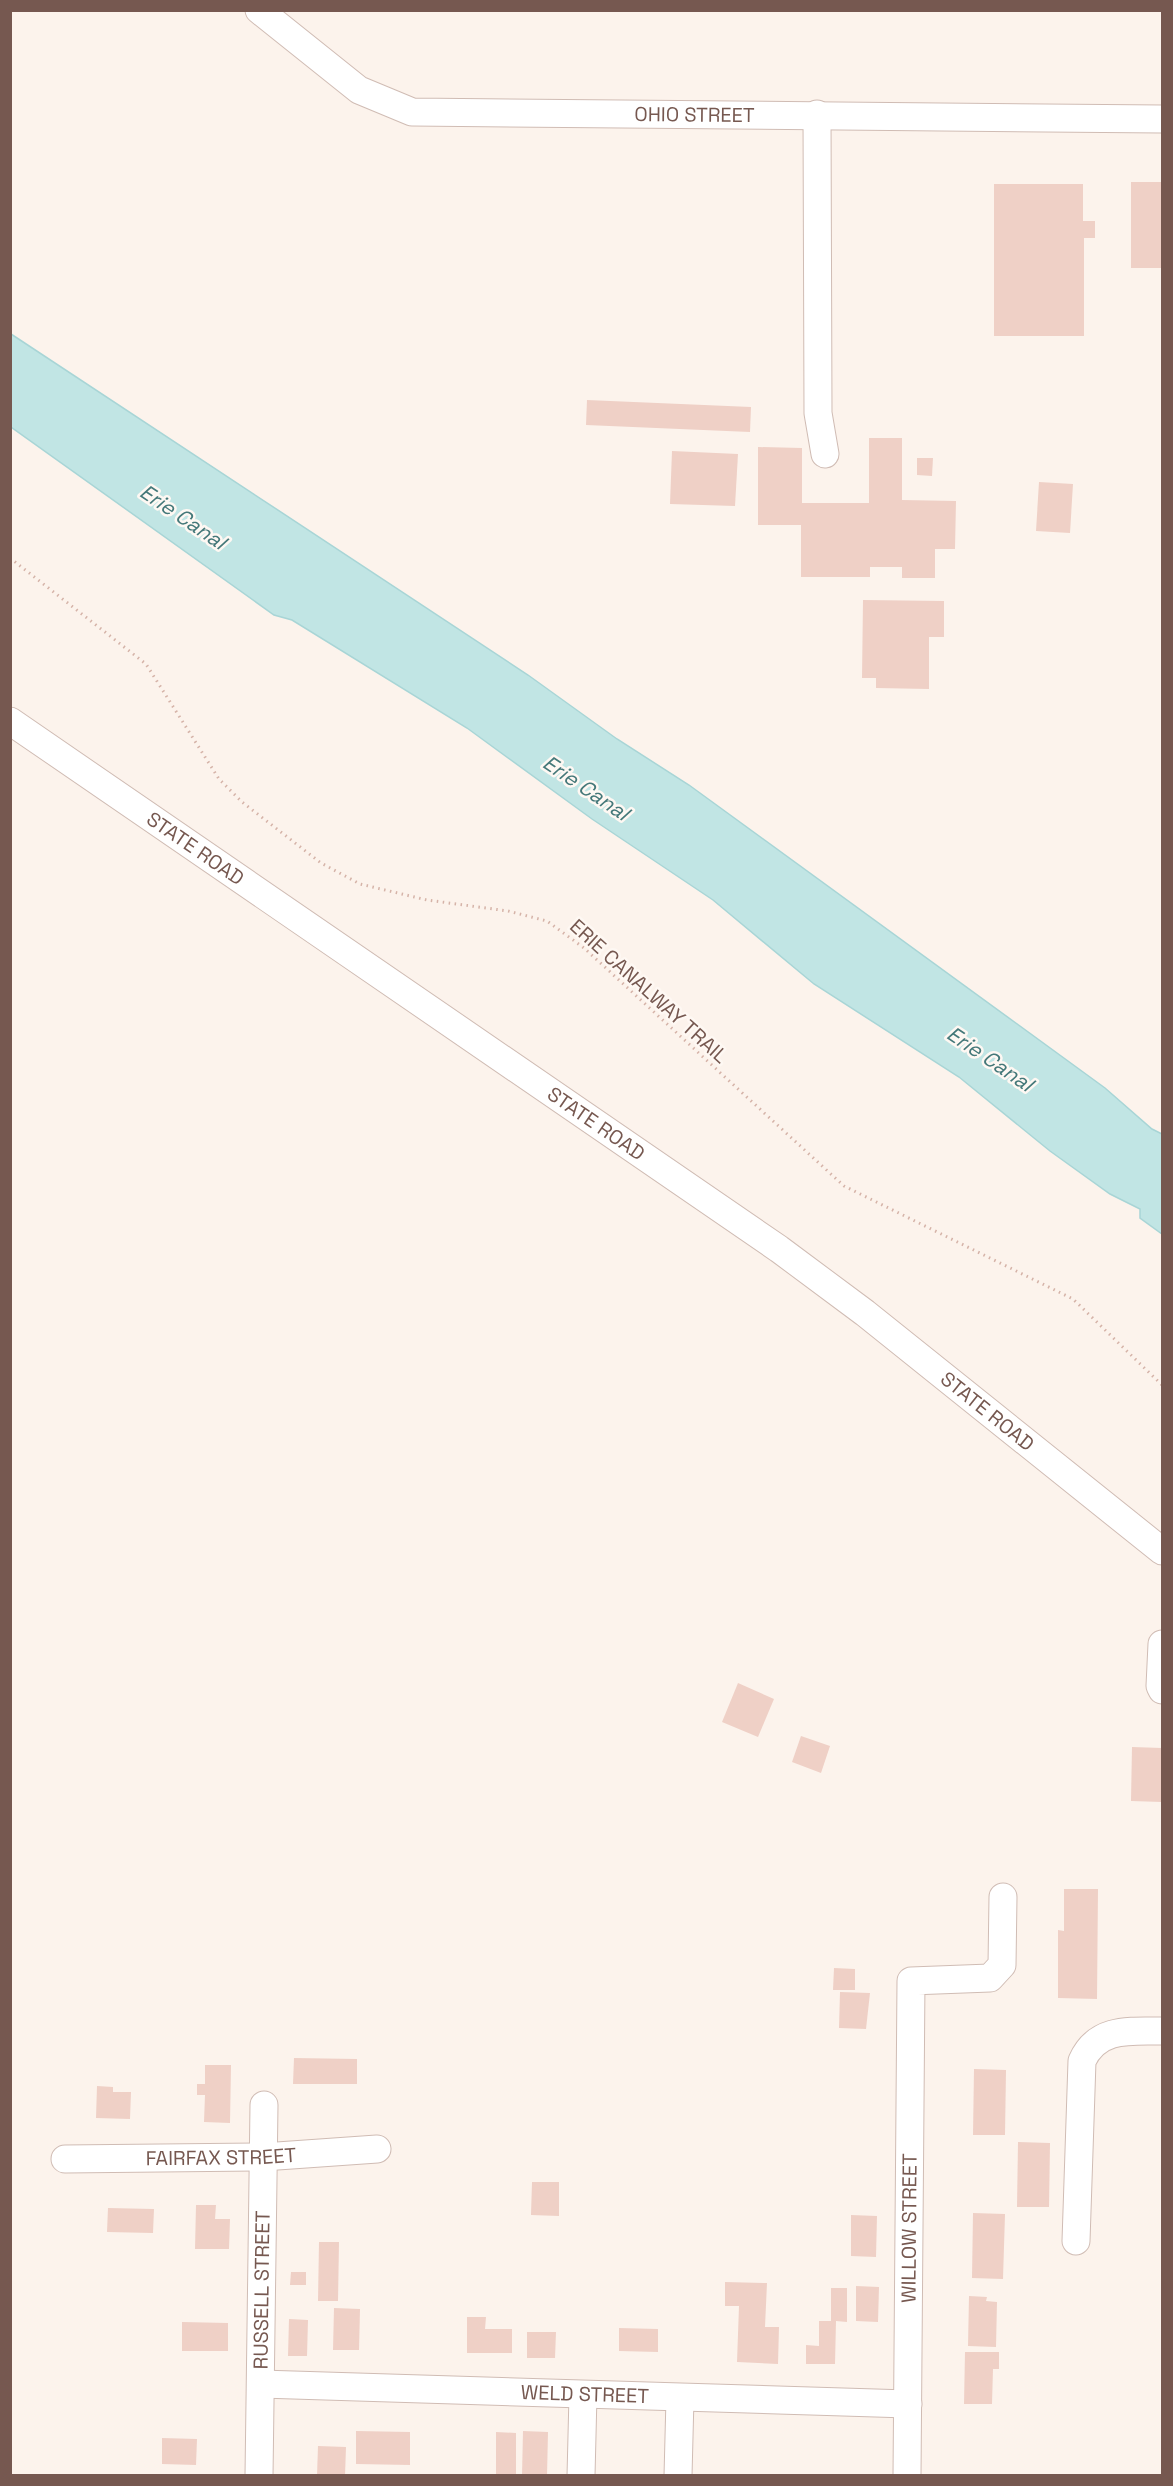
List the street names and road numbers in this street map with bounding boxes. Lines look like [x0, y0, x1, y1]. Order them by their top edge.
street label: OHIO STREET [634, 101, 755, 128]
street label: STATE ROAD [142, 806, 249, 891]
street label: ERIE CANALWAY TRAIL [565, 913, 734, 1069]
street label: STATE ROAD [542, 1081, 650, 1166]
street label: STATE ROAD [935, 1366, 1040, 1457]
street label: FAIRFAX STREET [145, 2142, 297, 2171]
street label: WILLOW STREET [895, 2153, 923, 2303]
street label: RUSSELL STREET [247, 2210, 276, 2369]
street label: WELD STREET [520, 2379, 650, 2409]

